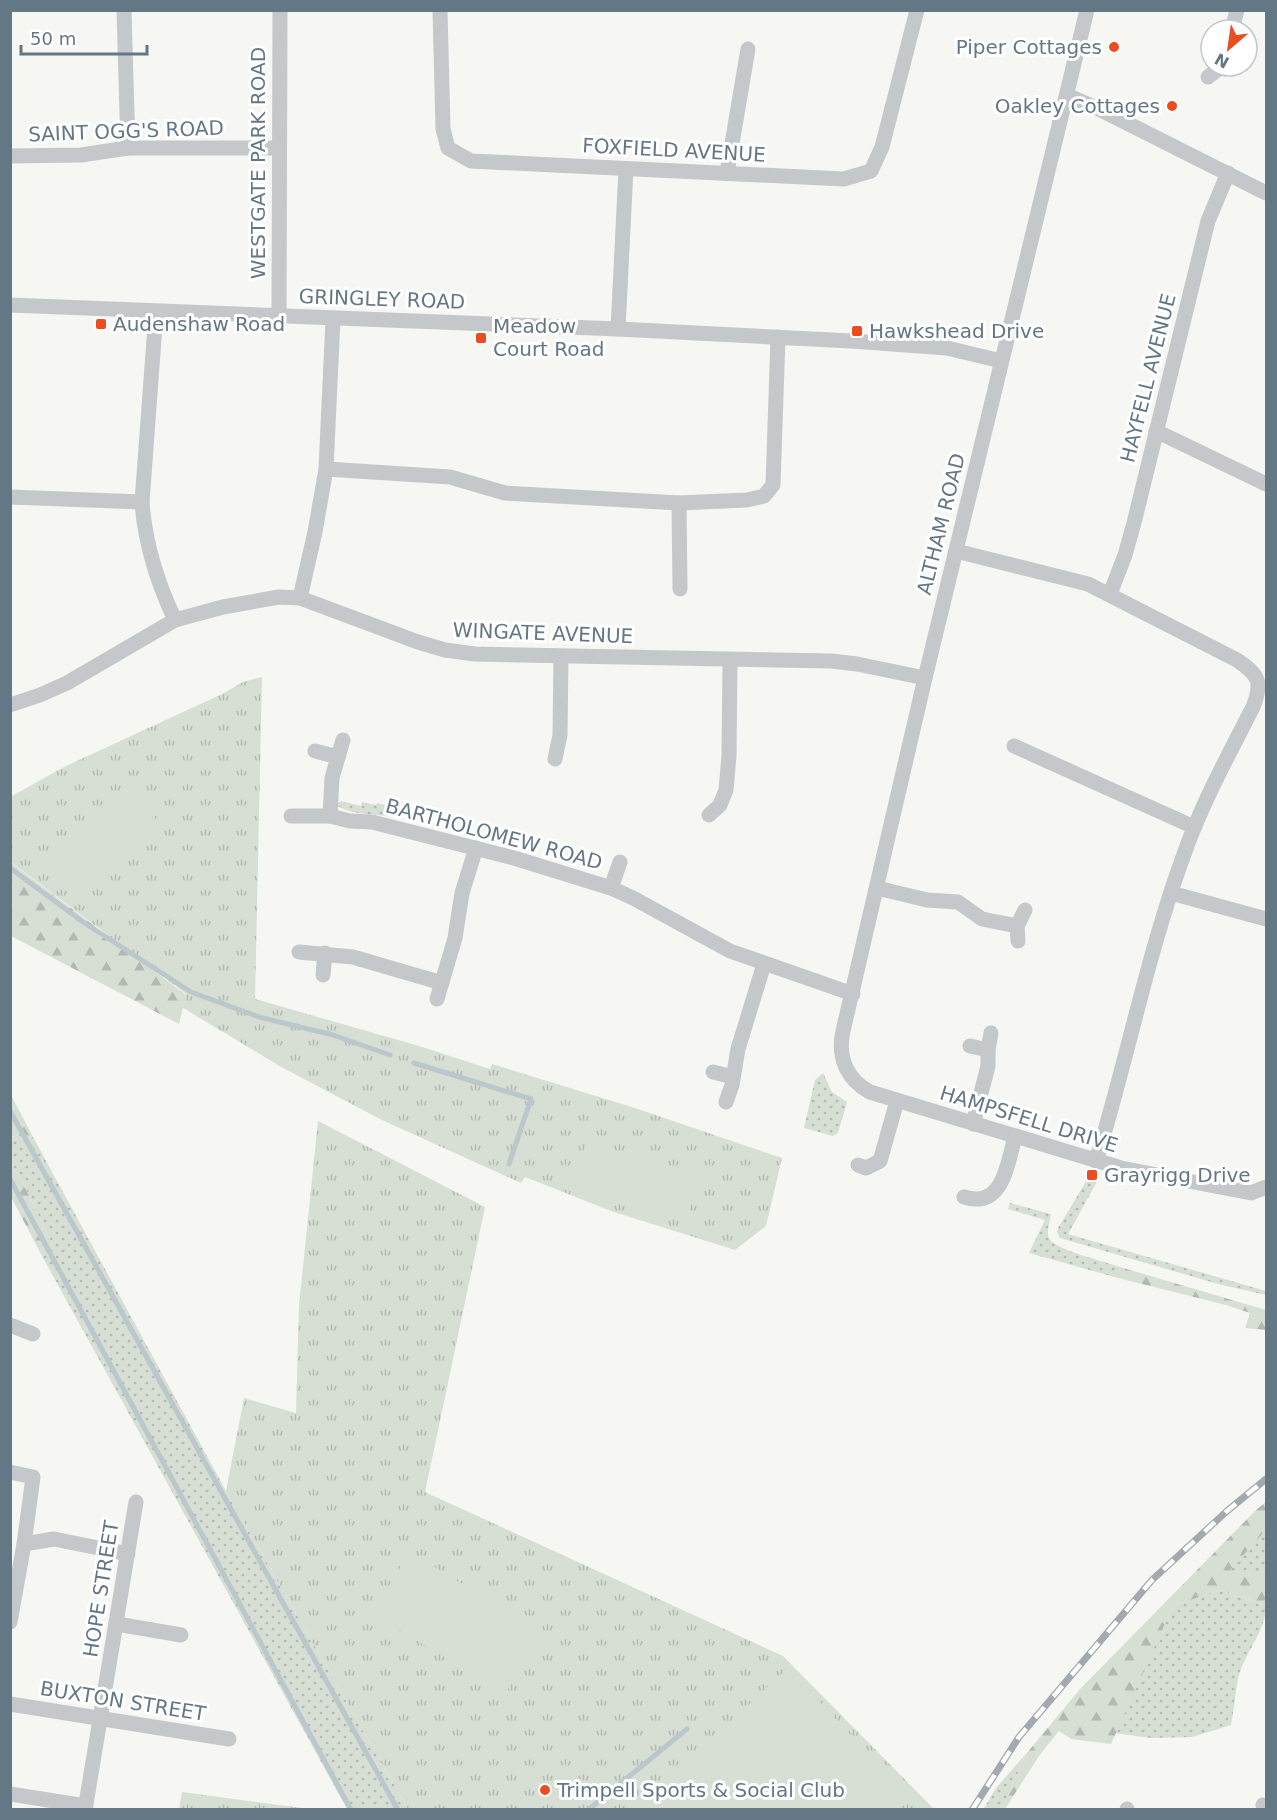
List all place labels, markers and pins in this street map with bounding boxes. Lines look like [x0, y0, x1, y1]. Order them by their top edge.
place label: Piper Cottages [956, 35, 1102, 59]
marker: Piper Cottages [1107, 40, 1121, 54]
place label: Oakley Cottages [995, 94, 1160, 118]
marker: Oakley Cottages [1165, 99, 1179, 113]
place label: Audenshaw Road [113, 312, 285, 336]
place label: Meadow Court Road [493, 314, 604, 361]
marker: Audenshaw Road [94, 317, 108, 331]
place label: Hawkshead Drive [869, 319, 1044, 343]
marker: Hawkshead Drive [850, 324, 864, 338]
marker: Meadow Court Road [474, 331, 488, 345]
place label: Grayrigg Drive [1104, 1163, 1251, 1187]
marker: Grayrigg Drive [1085, 1168, 1099, 1182]
place label: Trimpell Sports & Social Club [556, 1778, 845, 1802]
marker: Trimpell Sports & Social Club [538, 1783, 552, 1797]

